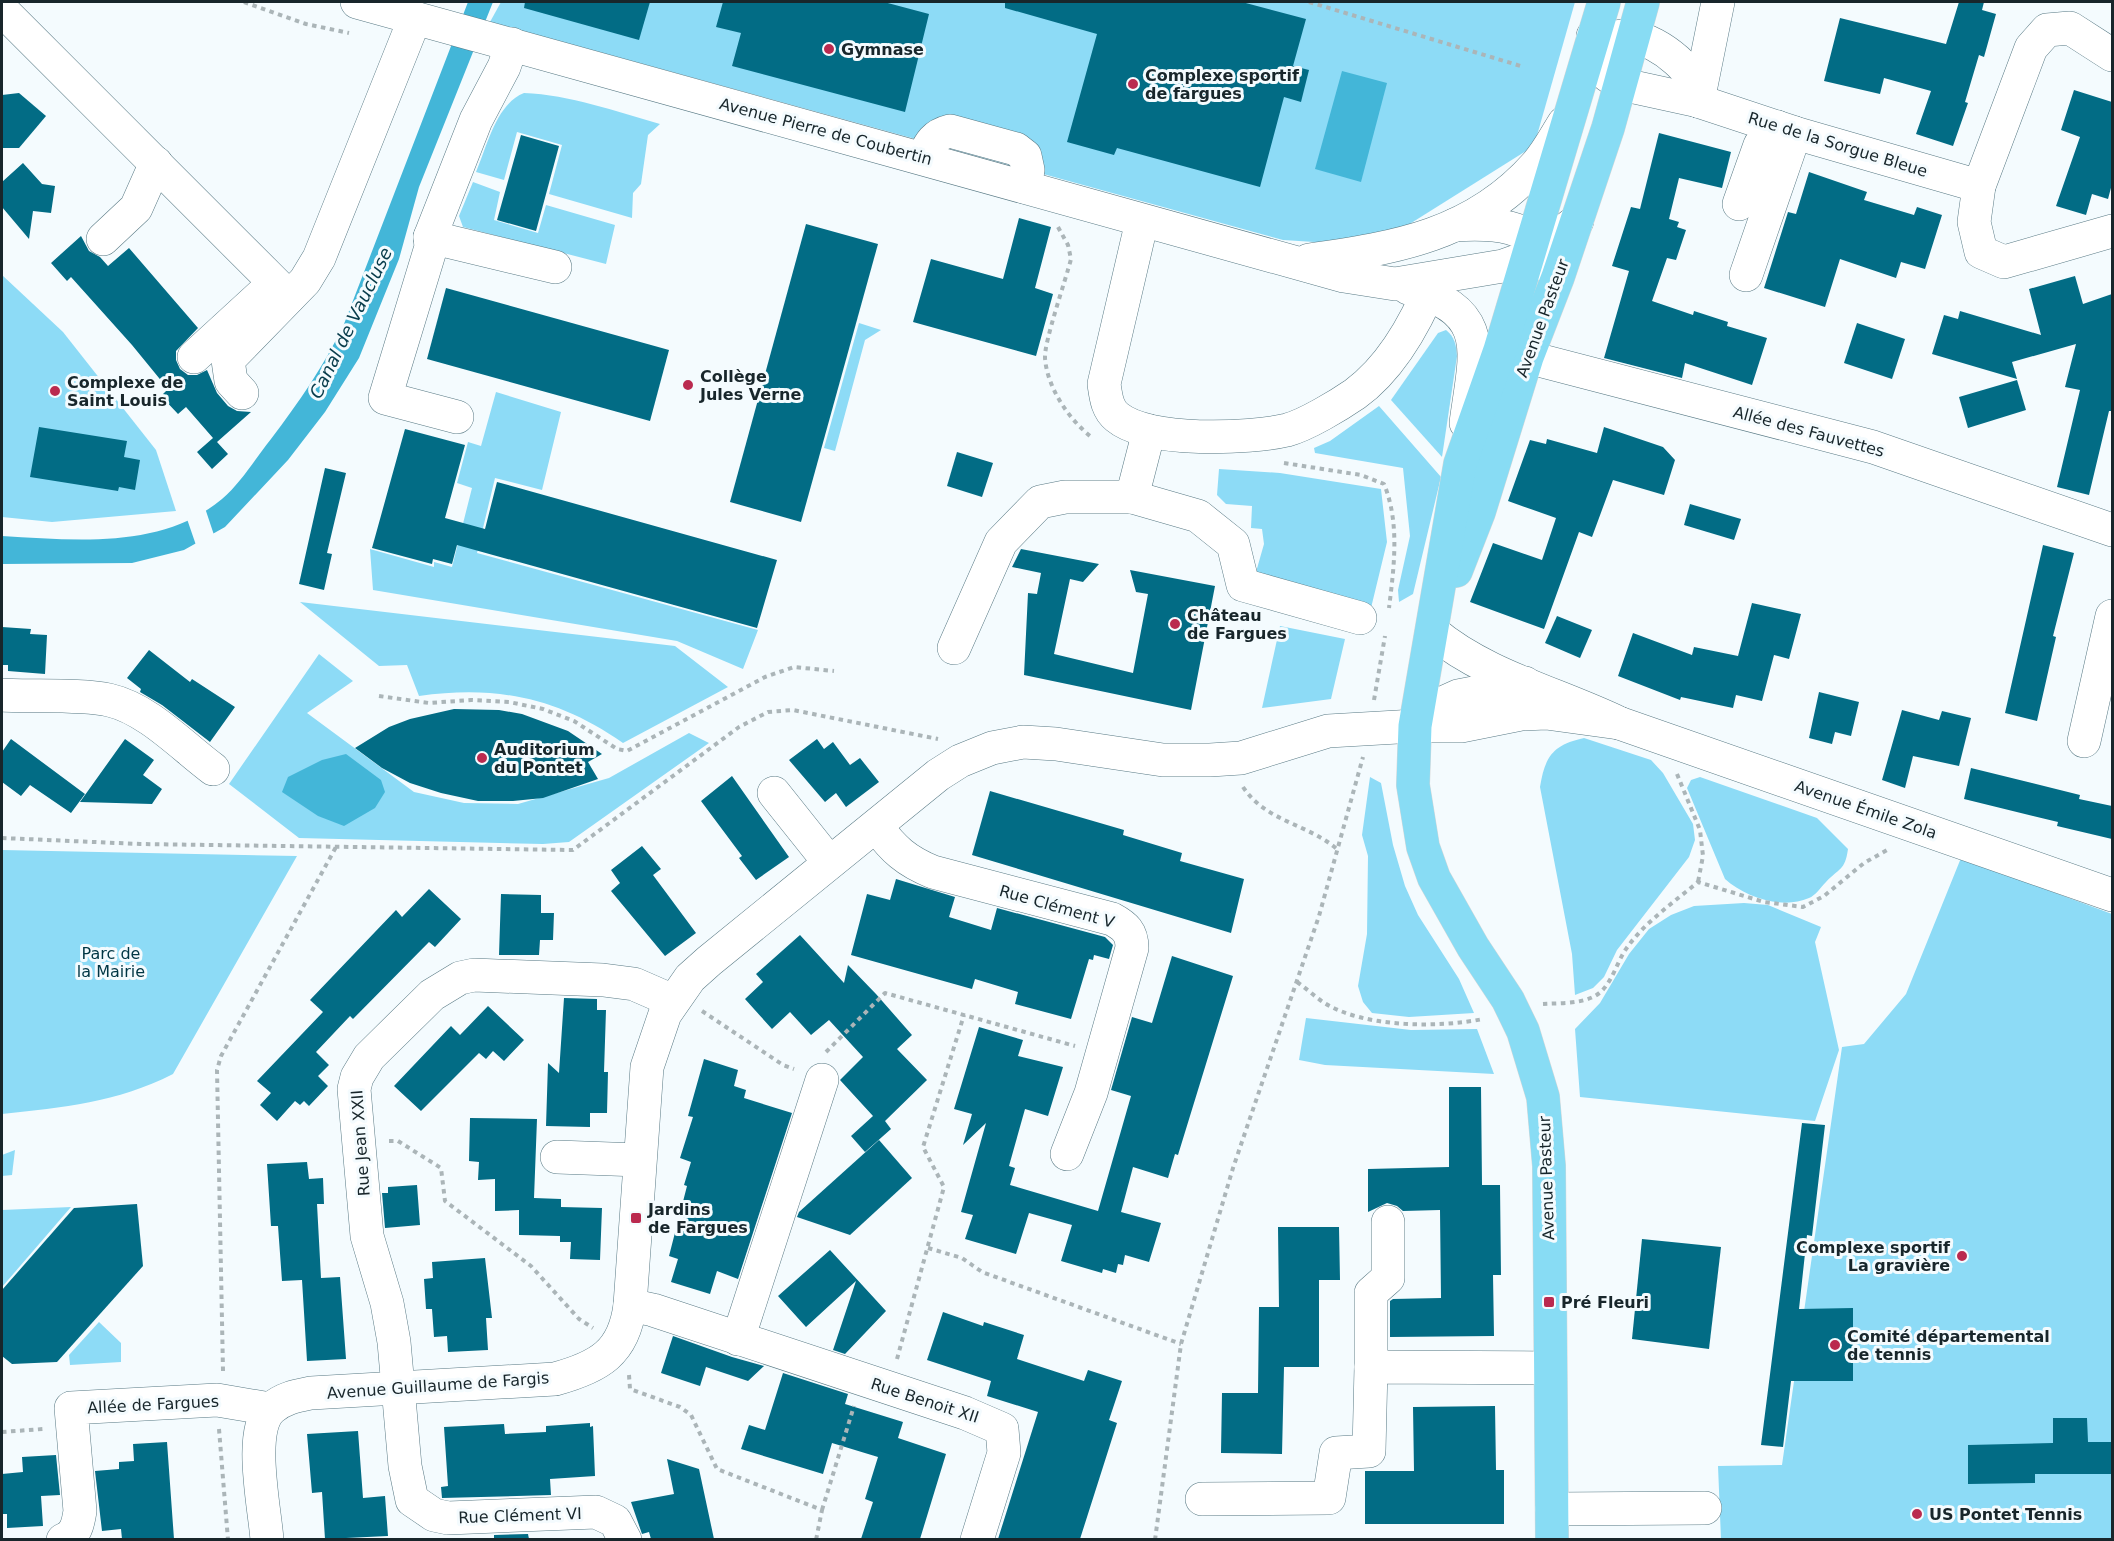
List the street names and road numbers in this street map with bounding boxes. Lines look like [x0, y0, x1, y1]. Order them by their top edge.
street label: Avenue Pierre de Coubertin [718, 94, 934, 169]
street label: Rue de la Sorgue Bleue [1746, 108, 1930, 181]
street label: Avenue Pasteur [1512, 256, 1573, 380]
street label: Allée des Fauvettes [1731, 402, 1887, 461]
street label: Avenue Émile Zola [1792, 776, 1939, 843]
street label: Rue Clément V [997, 881, 1117, 932]
street label: Rue Jean XXII [347, 1089, 374, 1197]
street label: Avenue Pasteur [1535, 1115, 1558, 1240]
street label: Avenue Guillaume de Fargis [326, 1368, 550, 1403]
street label: Rue Benoit XII [868, 1374, 981, 1427]
street label: Allée de Fargues [87, 1392, 219, 1417]
street label: Rue Clément VI [458, 1504, 582, 1527]

